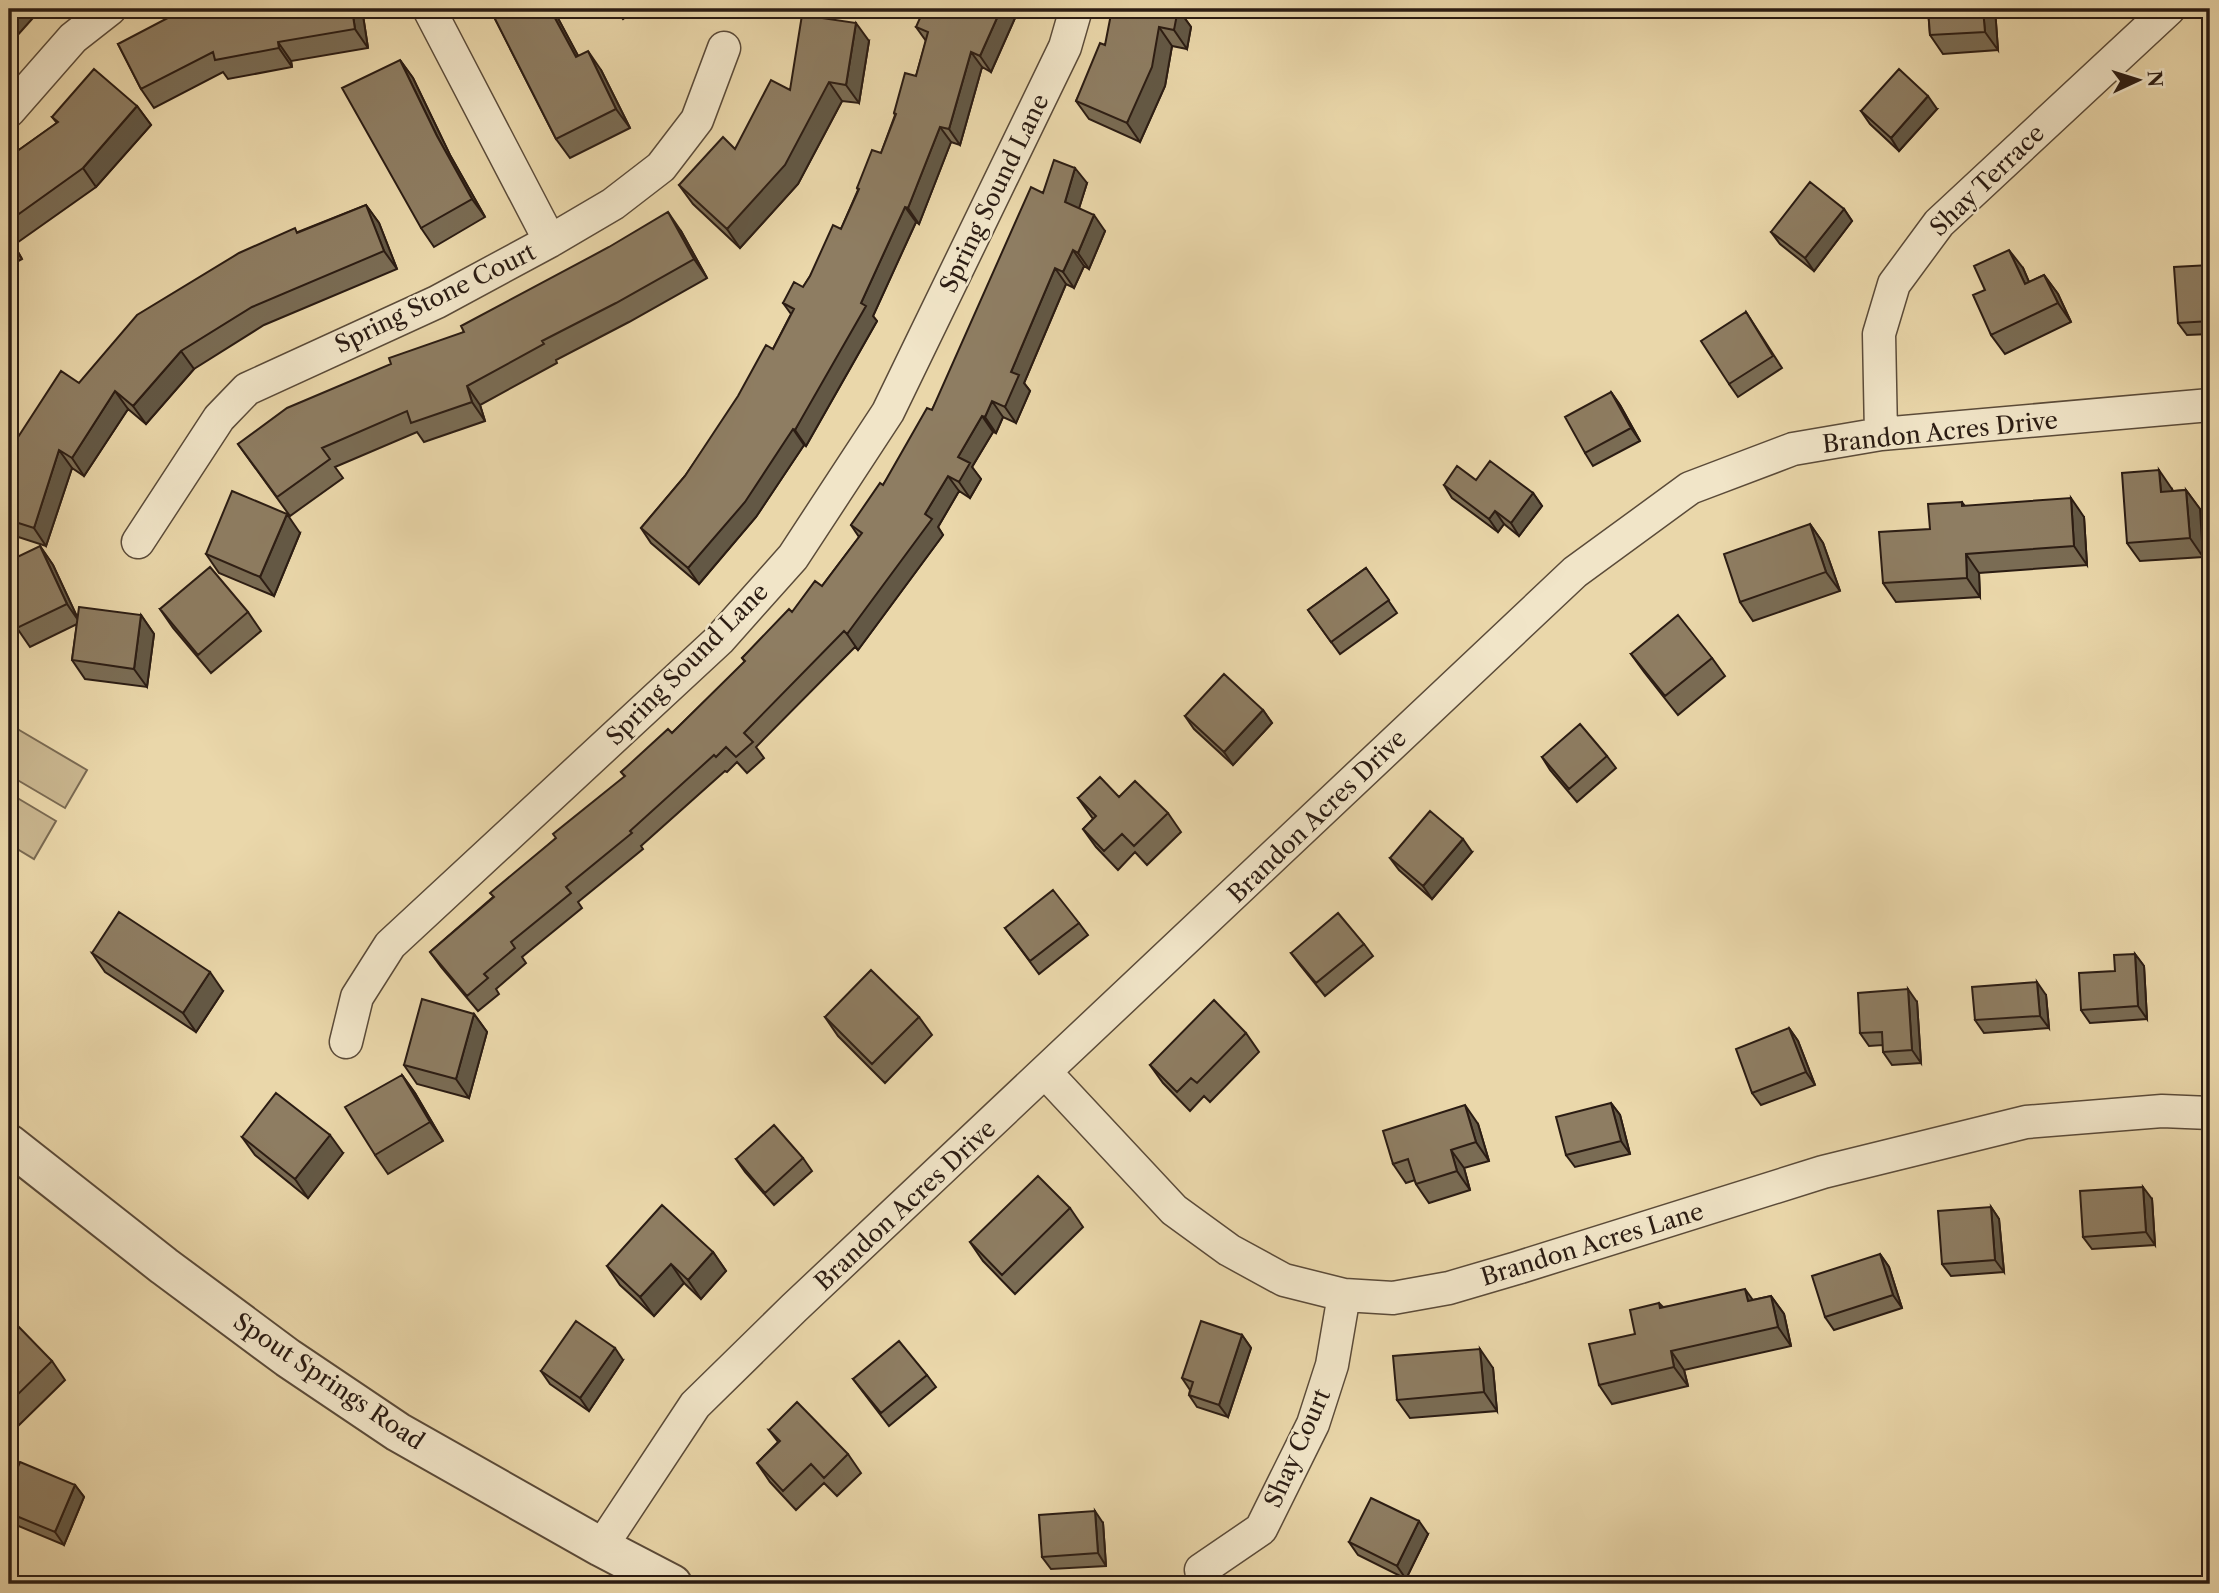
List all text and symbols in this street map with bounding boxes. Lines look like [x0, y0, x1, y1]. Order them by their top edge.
north arrow [2104, 46, 2174, 116]
text: N [2142, 70, 2167, 88]
street label: Spring Sound Lane [933, 89, 1055, 297]
street label: Shay Terrace [1924, 118, 2050, 242]
street label: Spring Stone Court [330, 237, 541, 359]
street label: Brandon Acres Drive [1821, 405, 2059, 459]
street label: Spring Sound Lane [600, 577, 774, 751]
street label: Brandon Acres Drive [1222, 723, 1412, 909]
street label: Brandon Acres Drive [809, 1114, 1001, 1296]
street label: Brandon Acres Lane [1477, 1196, 1707, 1292]
street label: Spout Springs Road [228, 1306, 430, 1456]
street label: Shay Court [1258, 1384, 1336, 1512]

